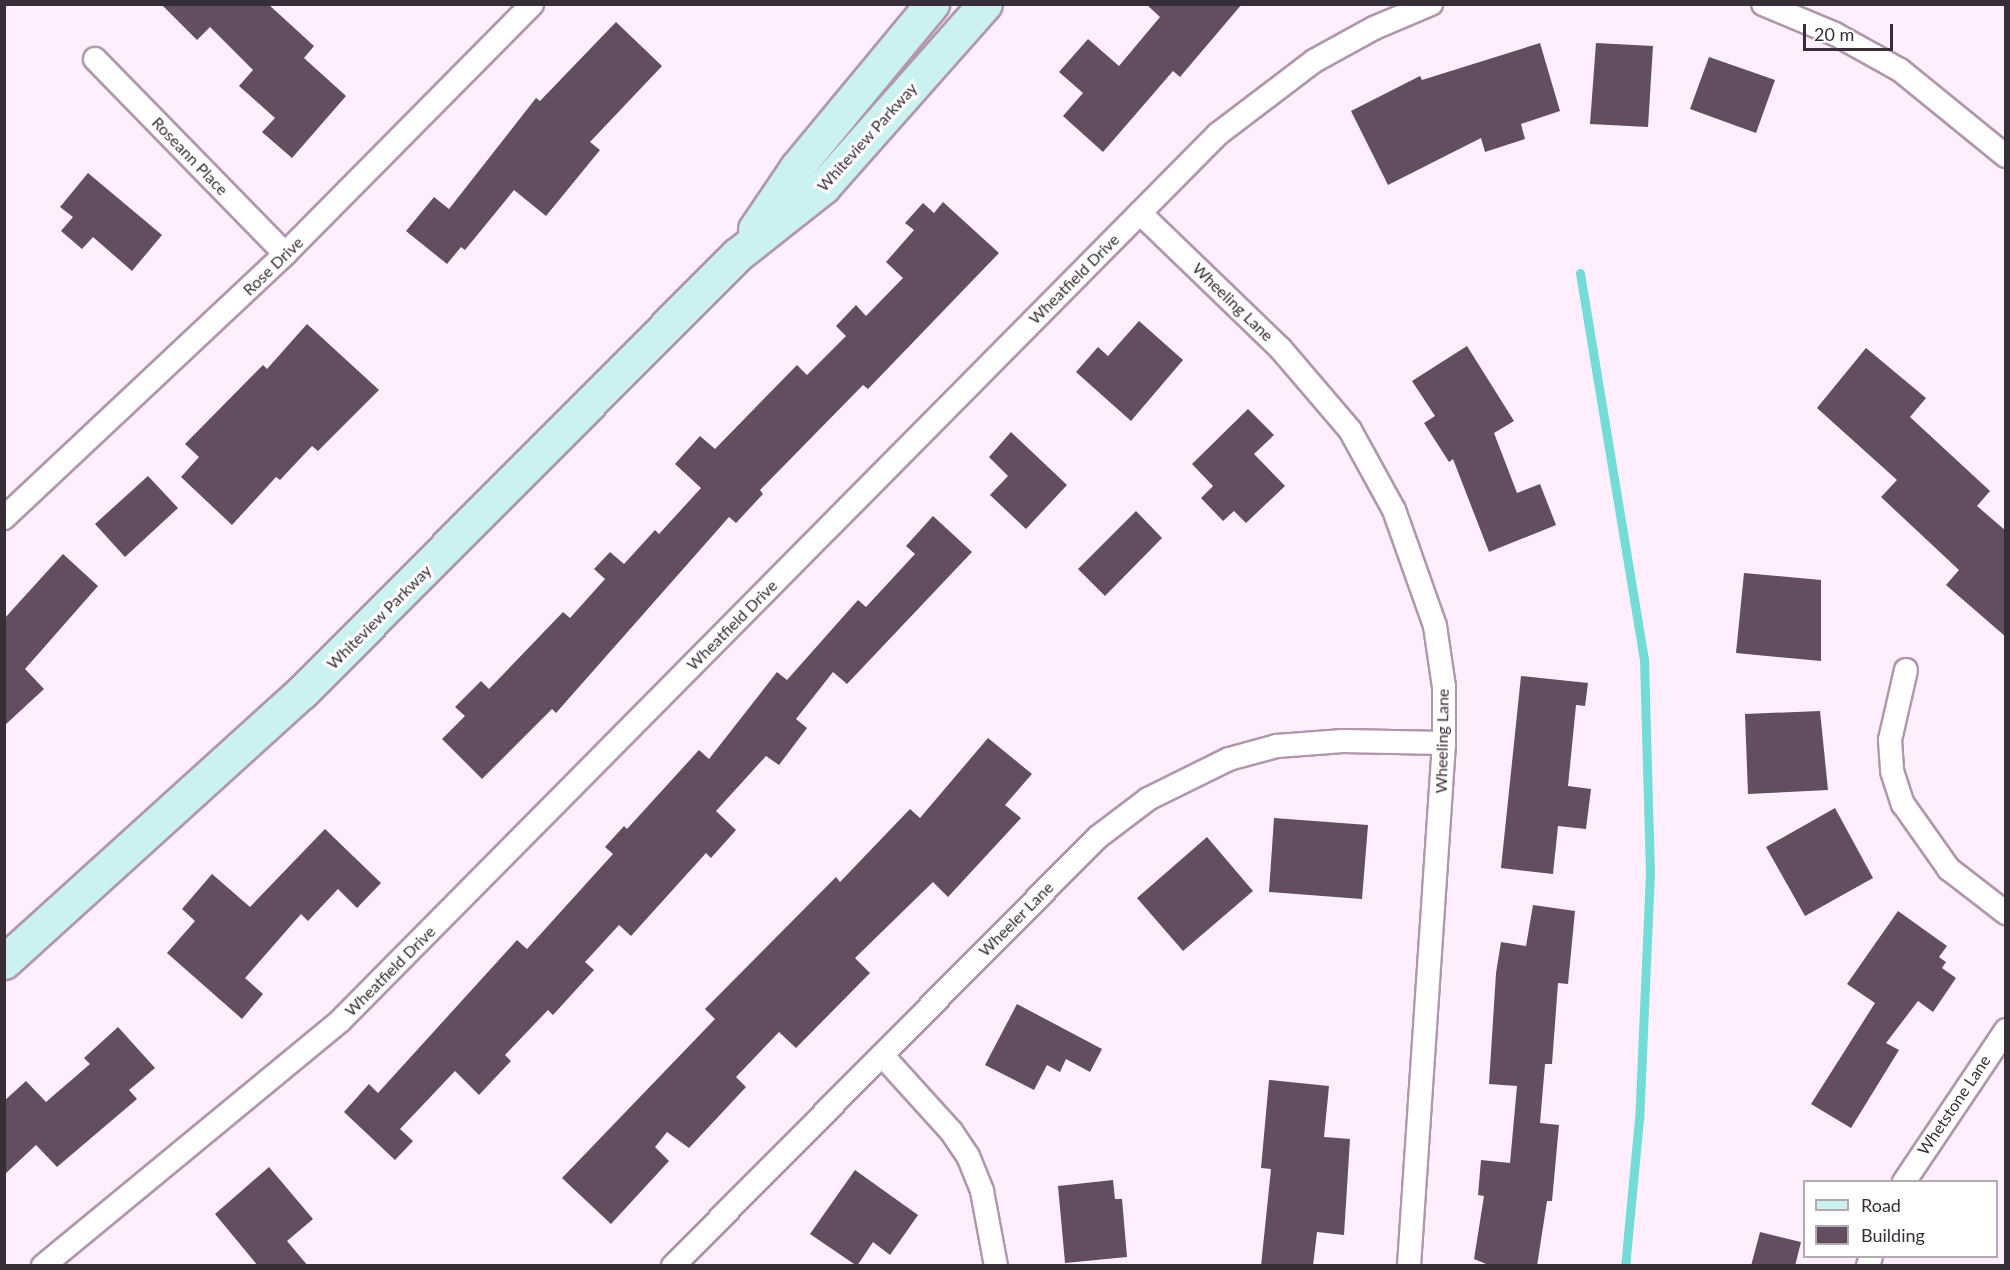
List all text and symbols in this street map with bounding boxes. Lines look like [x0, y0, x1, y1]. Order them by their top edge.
scale bar [1806, 12, 1896, 50]
text: 20 m [1814, 23, 1854, 45]
street label: Whiteview Parkway [813, 79, 921, 195]
street label: Roseann Place [148, 113, 232, 199]
street label: Wheatfield Drive [1025, 230, 1123, 328]
street label: Rose Drive [239, 233, 307, 299]
street label: Wheeling Lane [1189, 259, 1277, 345]
street label: Whiteview Parkway [323, 561, 435, 673]
street label: Wheatfield Drive [683, 576, 781, 674]
street label: Wheeling Lane [1431, 688, 1453, 794]
street label: Wheeler Lane [975, 878, 1057, 960]
street label: Wheatfield Drive [341, 922, 439, 1020]
street label: Whetstone Lane [1914, 1051, 1994, 1159]
legend [1803, 1180, 1998, 1258]
text: Road [1861, 1194, 1901, 1216]
text: Building [1861, 1224, 1925, 1246]

